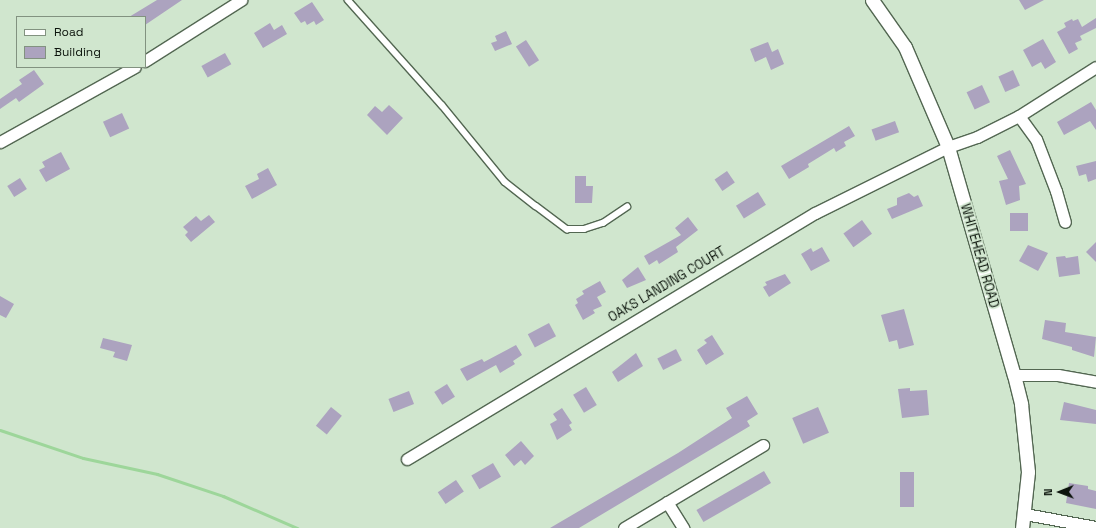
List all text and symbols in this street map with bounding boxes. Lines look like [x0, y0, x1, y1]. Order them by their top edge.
legend [16, 16, 146, 68]
text: Road [54, 24, 83, 40]
text: Building [54, 44, 101, 60]
street label: WHITEHEAD ROAD [957, 202, 1001, 310]
street label: OAKS LANDING COURT [606, 244, 728, 326]
north arrow [1040, 472, 1080, 512]
text: N [1041, 488, 1055, 496]

